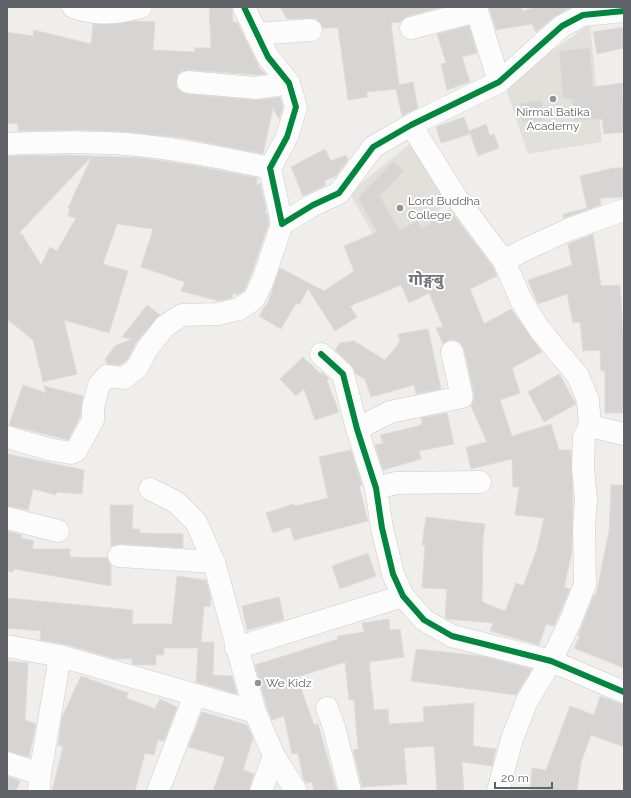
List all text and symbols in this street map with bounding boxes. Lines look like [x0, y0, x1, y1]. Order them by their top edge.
marker: Nirmal Batika Academy [548, 94, 558, 104]
place label: Nirmal Batika Academy [516, 105, 590, 133]
place label: Lord Buddha College [408, 194, 480, 222]
marker: Lord Buddha College [395, 203, 405, 213]
district label: गोङ्गबु [408, 270, 445, 290]
place label: We Kidz [266, 676, 312, 690]
marker: We Kidz [253, 678, 263, 688]
scale bar [495, 764, 552, 790]
text: 20 m [501, 771, 529, 785]

